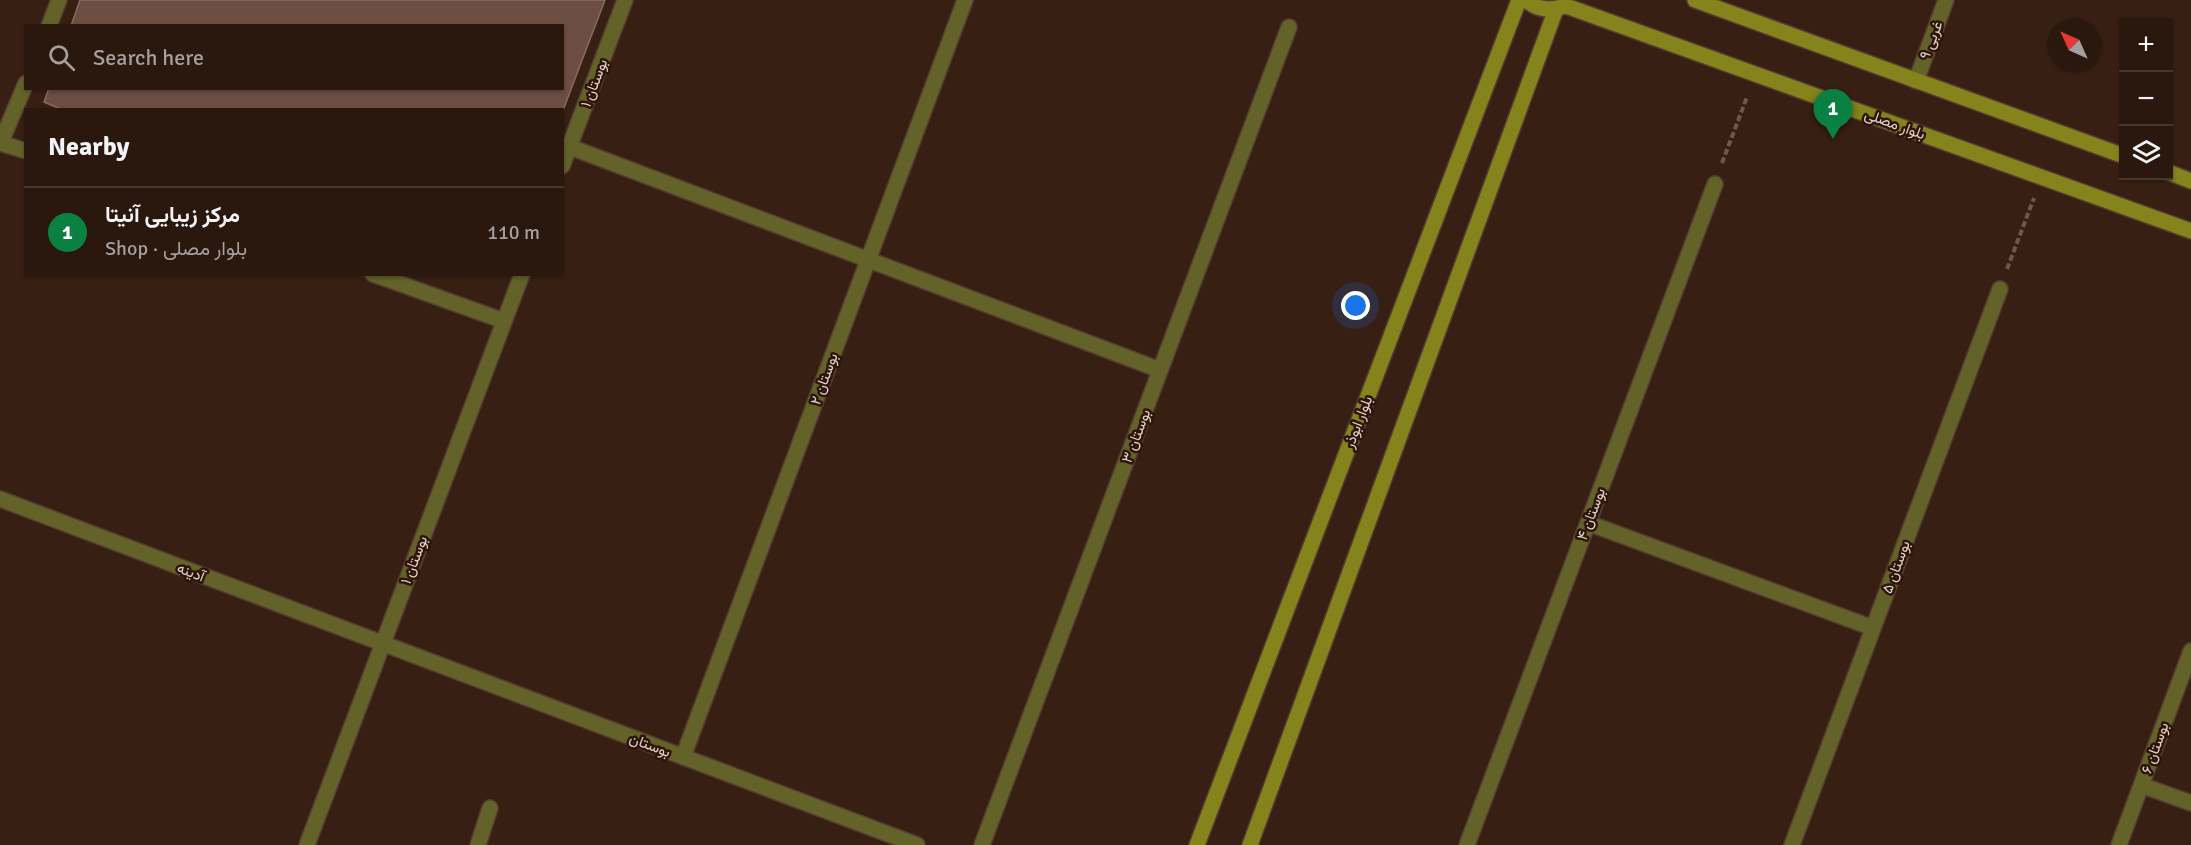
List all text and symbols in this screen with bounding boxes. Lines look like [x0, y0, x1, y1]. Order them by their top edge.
street label: ۹ غربی [1916, 18, 1947, 62]
north arrow [2047, 18, 2101, 72]
map controls [2119, 18, 2173, 180]
button: + [2119, 18, 2173, 72]
search box [24, 24, 564, 90]
icon: search [45, 41, 78, 74]
text: Search here [93, 44, 204, 71]
street label: بوستان ۱ [577, 56, 611, 110]
button: − [2119, 72, 2173, 126]
pin: 1 [1814, 90, 1852, 139]
street label: بلوار مصلی [1862, 105, 1928, 144]
button: layers [2119, 126, 2173, 180]
text: Nearby [48, 131, 129, 163]
text: مرکز زیبایی آنیتا [105, 201, 240, 228]
text: 1 [62, 220, 73, 245]
text: 110 m [487, 220, 540, 245]
text: Shop · بلوار مصلی [105, 236, 247, 261]
your location [1341, 291, 1370, 320]
street label: بوستان ۲ [806, 351, 842, 407]
street label: بلوار ابوذر [1339, 393, 1376, 452]
street label: بوستان ۳ [1118, 407, 1154, 465]
street label: بوستان ۴ [1573, 485, 1609, 543]
street label: بوستان ۱ [397, 533, 431, 587]
street label: بوستان ۵ [1878, 538, 1914, 596]
street label: آدینه [175, 559, 209, 586]
street label: بوستان ۶ [2137, 720, 2173, 776]
street label: بوستان [627, 729, 673, 761]

